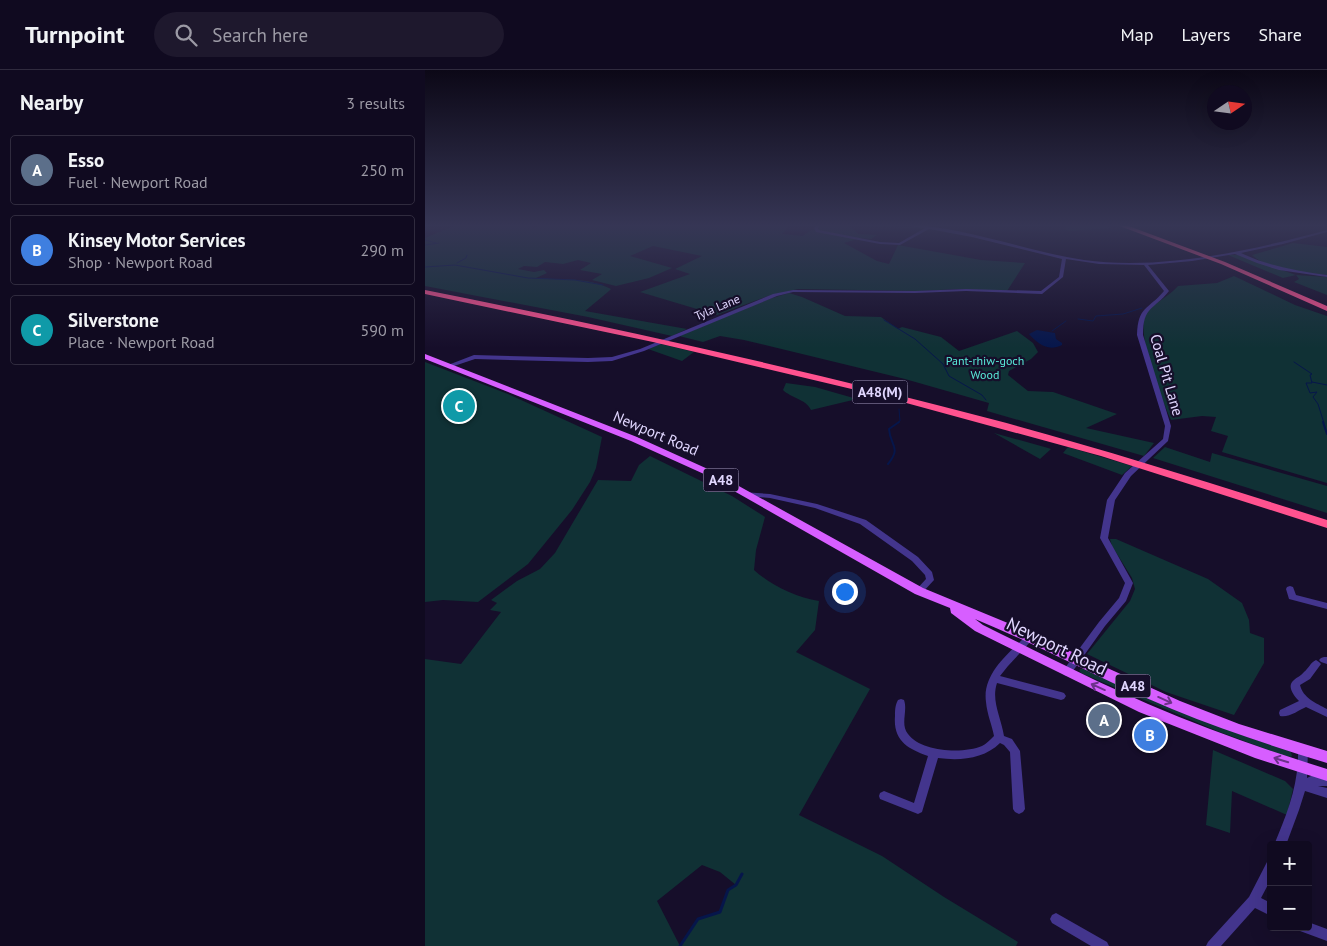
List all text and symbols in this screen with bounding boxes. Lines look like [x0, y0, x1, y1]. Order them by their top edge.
search box [154, 12, 504, 57]
text: Turnpoint [25, 19, 124, 50]
icon: search [172, 21, 200, 49]
text: Search here [212, 23, 308, 47]
text: Map [1121, 23, 1153, 46]
text: Layers [1181, 23, 1230, 46]
text: Share [1258, 23, 1302, 46]
north arrow [1207, 85, 1252, 130]
text: Nearby [20, 89, 83, 116]
text: 3 results [346, 93, 405, 113]
text: Esso [68, 148, 104, 172]
text: A [32, 160, 42, 180]
text: 250 m [361, 160, 404, 180]
text: Fuel · Newport Road [68, 172, 208, 192]
text: Kinsey Motor Services [68, 228, 246, 252]
text: B [32, 240, 42, 260]
text: 290 m [361, 240, 404, 260]
text: Shop · Newport Road [68, 252, 213, 272]
street label: Tyla Lane [692, 291, 742, 323]
text: Silverstone [68, 308, 159, 332]
text: C [33, 320, 41, 340]
text: 590 m [361, 320, 404, 340]
text: Place · Newport Road [68, 332, 215, 352]
street label: Coal Pit Lane [1146, 332, 1188, 418]
park label: Pant-rhiw-goch Wood [946, 353, 1024, 382]
road number: A48(M) [853, 381, 907, 404]
pin: C [443, 387, 475, 425]
street label: Newport Road [610, 406, 702, 460]
road number: A48 [703, 468, 739, 492]
your location [832, 579, 858, 605]
street label: Newport Road [1003, 612, 1111, 680]
road number: A48 [1115, 674, 1151, 698]
one-way arrow [1091, 681, 1106, 691]
one-way arrow [1157, 696, 1172, 706]
pin: A [1088, 701, 1120, 739]
pin: B [1134, 716, 1166, 754]
one-way arrow [1273, 755, 1289, 765]
map controls [1267, 841, 1312, 931]
button: + [1267, 841, 1312, 886]
button: − [1267, 886, 1312, 931]

